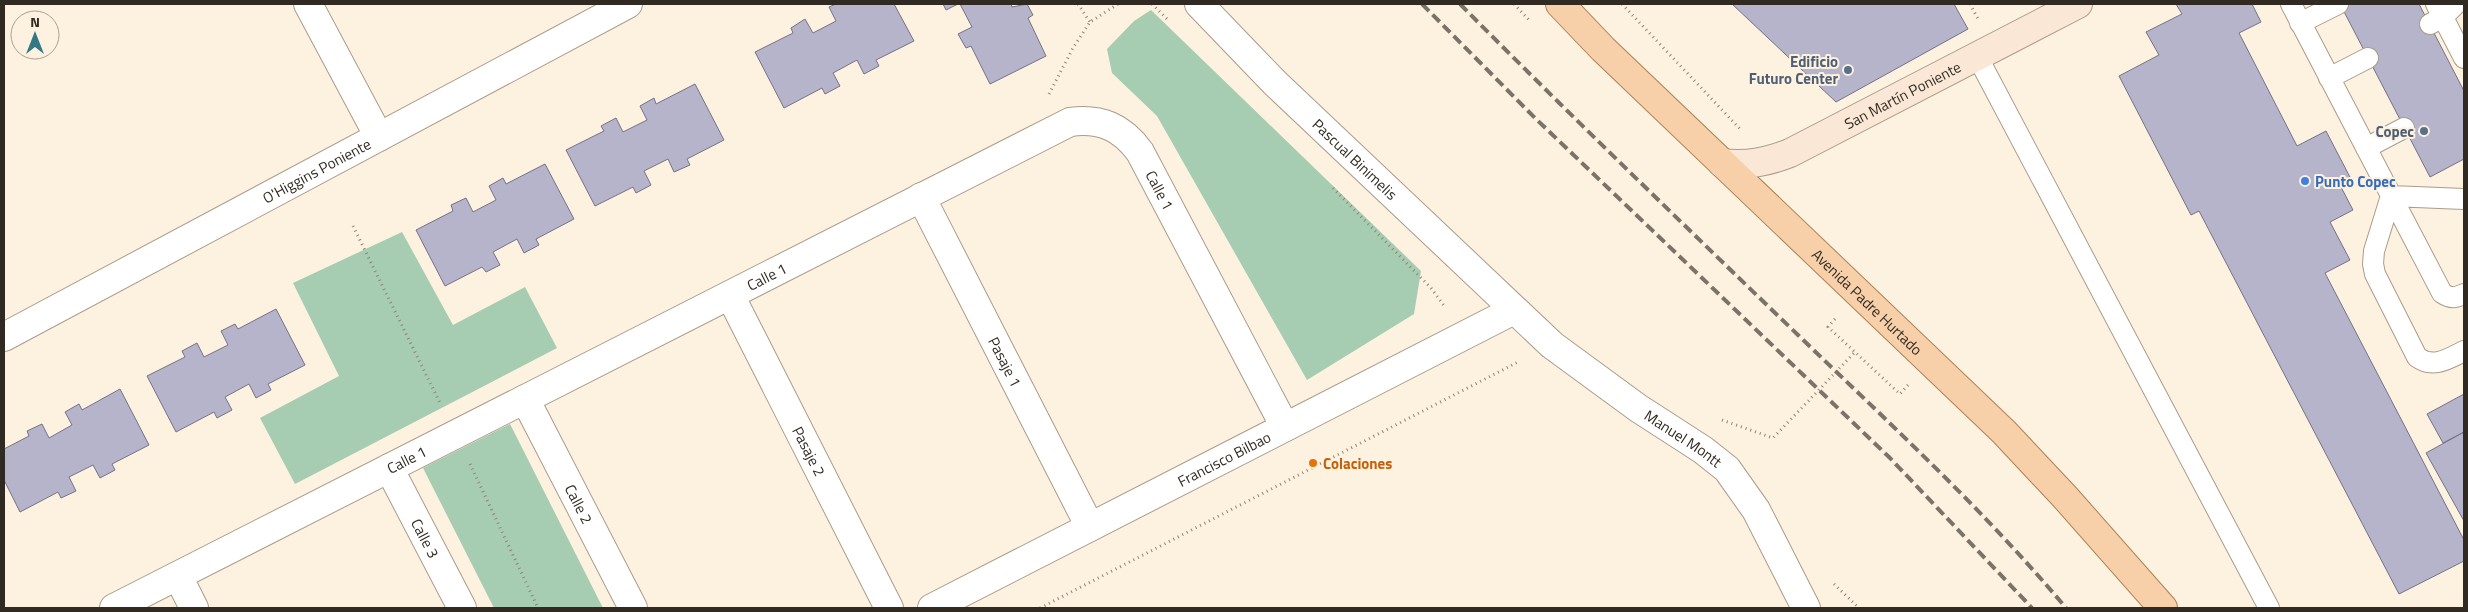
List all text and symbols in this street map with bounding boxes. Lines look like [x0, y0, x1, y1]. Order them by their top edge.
north arrow [10, 10, 60, 60]
text: N [30, 11, 40, 32]
place label: Edificio Futuro Center [1749, 50, 1838, 90]
street label: San Martín Poniente [1840, 55, 1965, 135]
marker: Edificio Futuro Center [1842, 64, 1854, 76]
street label: Pascual Binimelis [1307, 113, 1403, 205]
place label: Copec [2375, 120, 2414, 143]
marker: Copec [2418, 125, 2430, 137]
street label: O'Higgins Poniente [258, 132, 375, 209]
street label: Calle 1 [1140, 166, 1180, 214]
place label: Punto Copec [2315, 170, 2396, 193]
marker: Punto Copec [2299, 175, 2311, 187]
street label: Avenida Padre Hurtado [1807, 243, 1928, 360]
street label: Calle 1 [743, 257, 790, 296]
street label: Pasaje 1 [983, 333, 1028, 391]
street label: Manuel Montt [1640, 404, 1728, 473]
street label: Pasaje 2 [787, 422, 832, 480]
street label: Francisco Bilbao [1173, 425, 1275, 492]
street label: Calle 1 [382, 440, 430, 479]
place label: Colaciones [1323, 452, 1392, 475]
marker: Colaciones [1307, 457, 1319, 469]
street label: Calle 2 [559, 480, 599, 528]
street label: Calle 3 [406, 514, 445, 562]

